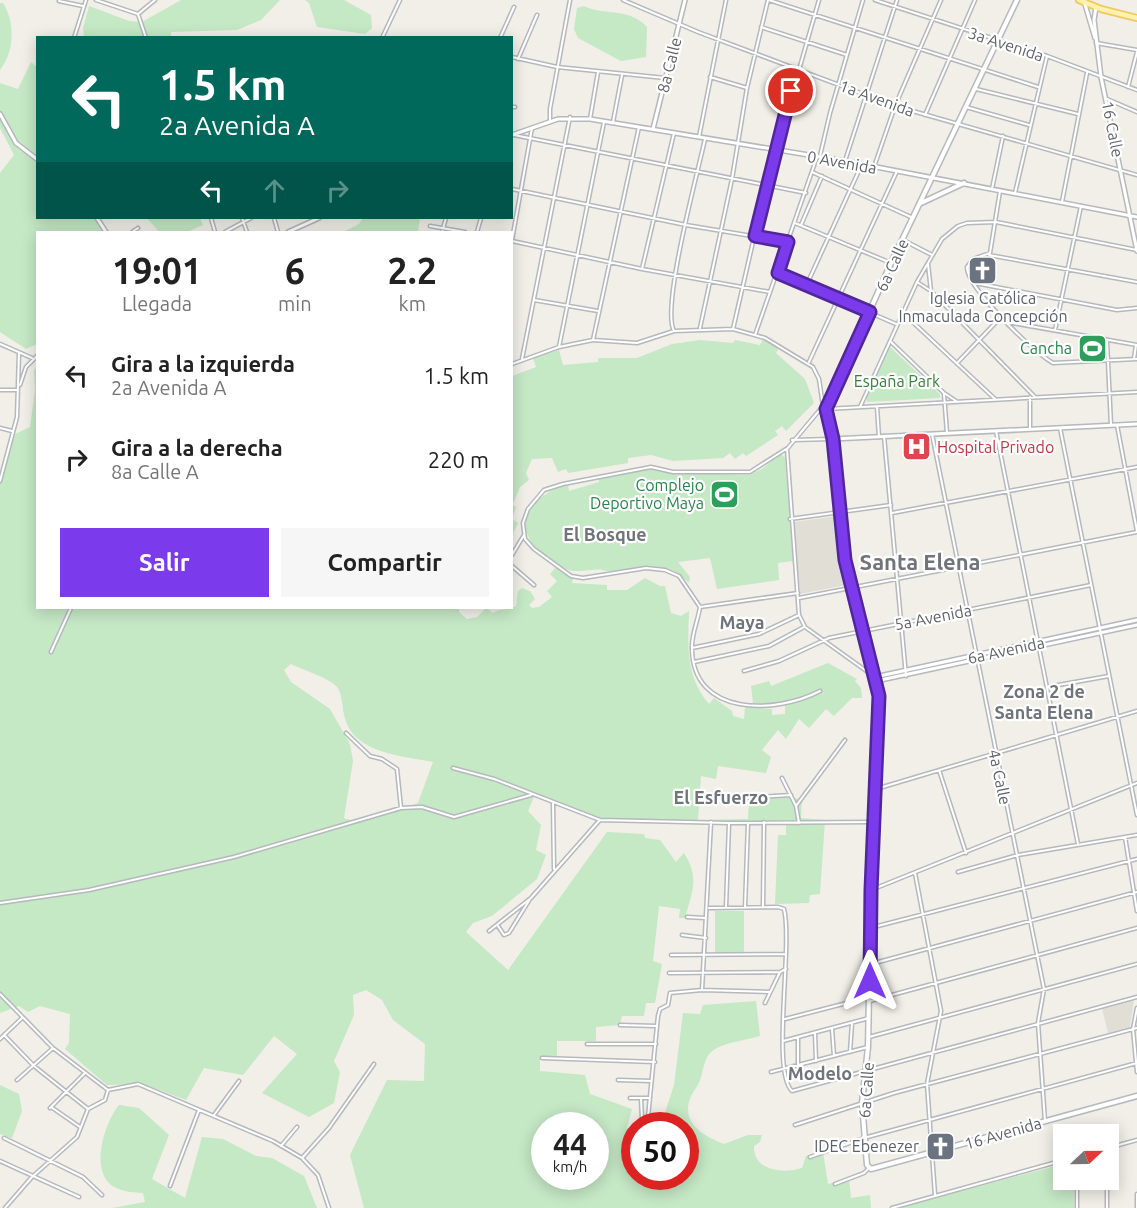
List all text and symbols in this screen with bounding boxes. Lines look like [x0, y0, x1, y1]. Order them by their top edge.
street label: 3a Avenida [966, 23, 1046, 65]
street label: 8a Calle [653, 36, 685, 94]
icon: left [60, 60, 138, 138]
text: 1.5 km [159, 61, 286, 108]
pin [765, 65, 816, 116]
icon: arrive [774, 74, 807, 107]
street label: 1a Avenida [837, 76, 917, 120]
street label: 16 Calle [1099, 99, 1127, 159]
text: 2a Avenida A [159, 110, 315, 140]
street label: 0 Avenida [806, 147, 878, 177]
icon: left [195, 174, 228, 207]
icon: ahead [258, 174, 291, 207]
icon: right [321, 174, 354, 207]
street label: 6a Calle [872, 236, 912, 294]
text: 19:01 [112, 250, 202, 291]
text: 6 [285, 250, 305, 291]
text: 2.2 [388, 250, 437, 291]
church icon: Iglesia Católica Inmaculada Concepción [967, 254, 999, 286]
place label: Iglesia Católica Inmaculada Concepción [898, 289, 1068, 325]
text: Llegada [122, 292, 192, 315]
text: min [278, 292, 312, 315]
text: km [399, 292, 426, 315]
sports icon: Cancha [1077, 332, 1109, 364]
place label: Cancha [1020, 339, 1072, 357]
text: Gira a la izquierda [111, 351, 295, 376]
icon: left [60, 359, 93, 392]
text: 1.5 km [424, 363, 489, 388]
park label: España Park [854, 372, 940, 390]
text: 2a Avenida A [111, 376, 226, 399]
hospital icon: Hospital Privado [900, 431, 932, 463]
text: Gira a la derecha [111, 435, 283, 460]
place label: Hospital Privado [937, 438, 1054, 456]
icon: right [60, 443, 93, 476]
text: 220 m [428, 447, 489, 472]
text: 8a Calle A [111, 460, 199, 483]
place label: Complejo Deportivo Maya [590, 476, 704, 512]
sports icon: Complejo Deportivo Maya [709, 478, 741, 510]
district label: El Bosque [563, 524, 647, 544]
button: Salir [60, 528, 269, 597]
button: Compartir [281, 528, 489, 597]
district label: Santa Elena [859, 549, 981, 574]
street label: 5a Avenida [893, 601, 973, 633]
district label: Maya [720, 612, 764, 632]
street label: 6a Avenida [966, 633, 1046, 667]
district label: Zona 2 de Santa Elena [994, 681, 1094, 722]
street label: 4a Calle [985, 748, 1015, 806]
district label: El Esfuerzo [674, 787, 768, 807]
position arrow [838, 949, 902, 1013]
street label: 6a Calle [855, 1061, 877, 1119]
district label: Modelo [788, 1063, 852, 1083]
speed limit sign: 50 [621, 1112, 699, 1190]
street label: 16 Avenida [962, 1113, 1044, 1153]
north arrow [1053, 1124, 1119, 1190]
map controls [1053, 1124, 1119, 1190]
text: 44 [553, 1127, 587, 1161]
church icon: IDEC Ebenezer [924, 1130, 956, 1162]
place label: IDEC Ebenezer [814, 1137, 919, 1155]
text: km/h [553, 1158, 587, 1175]

